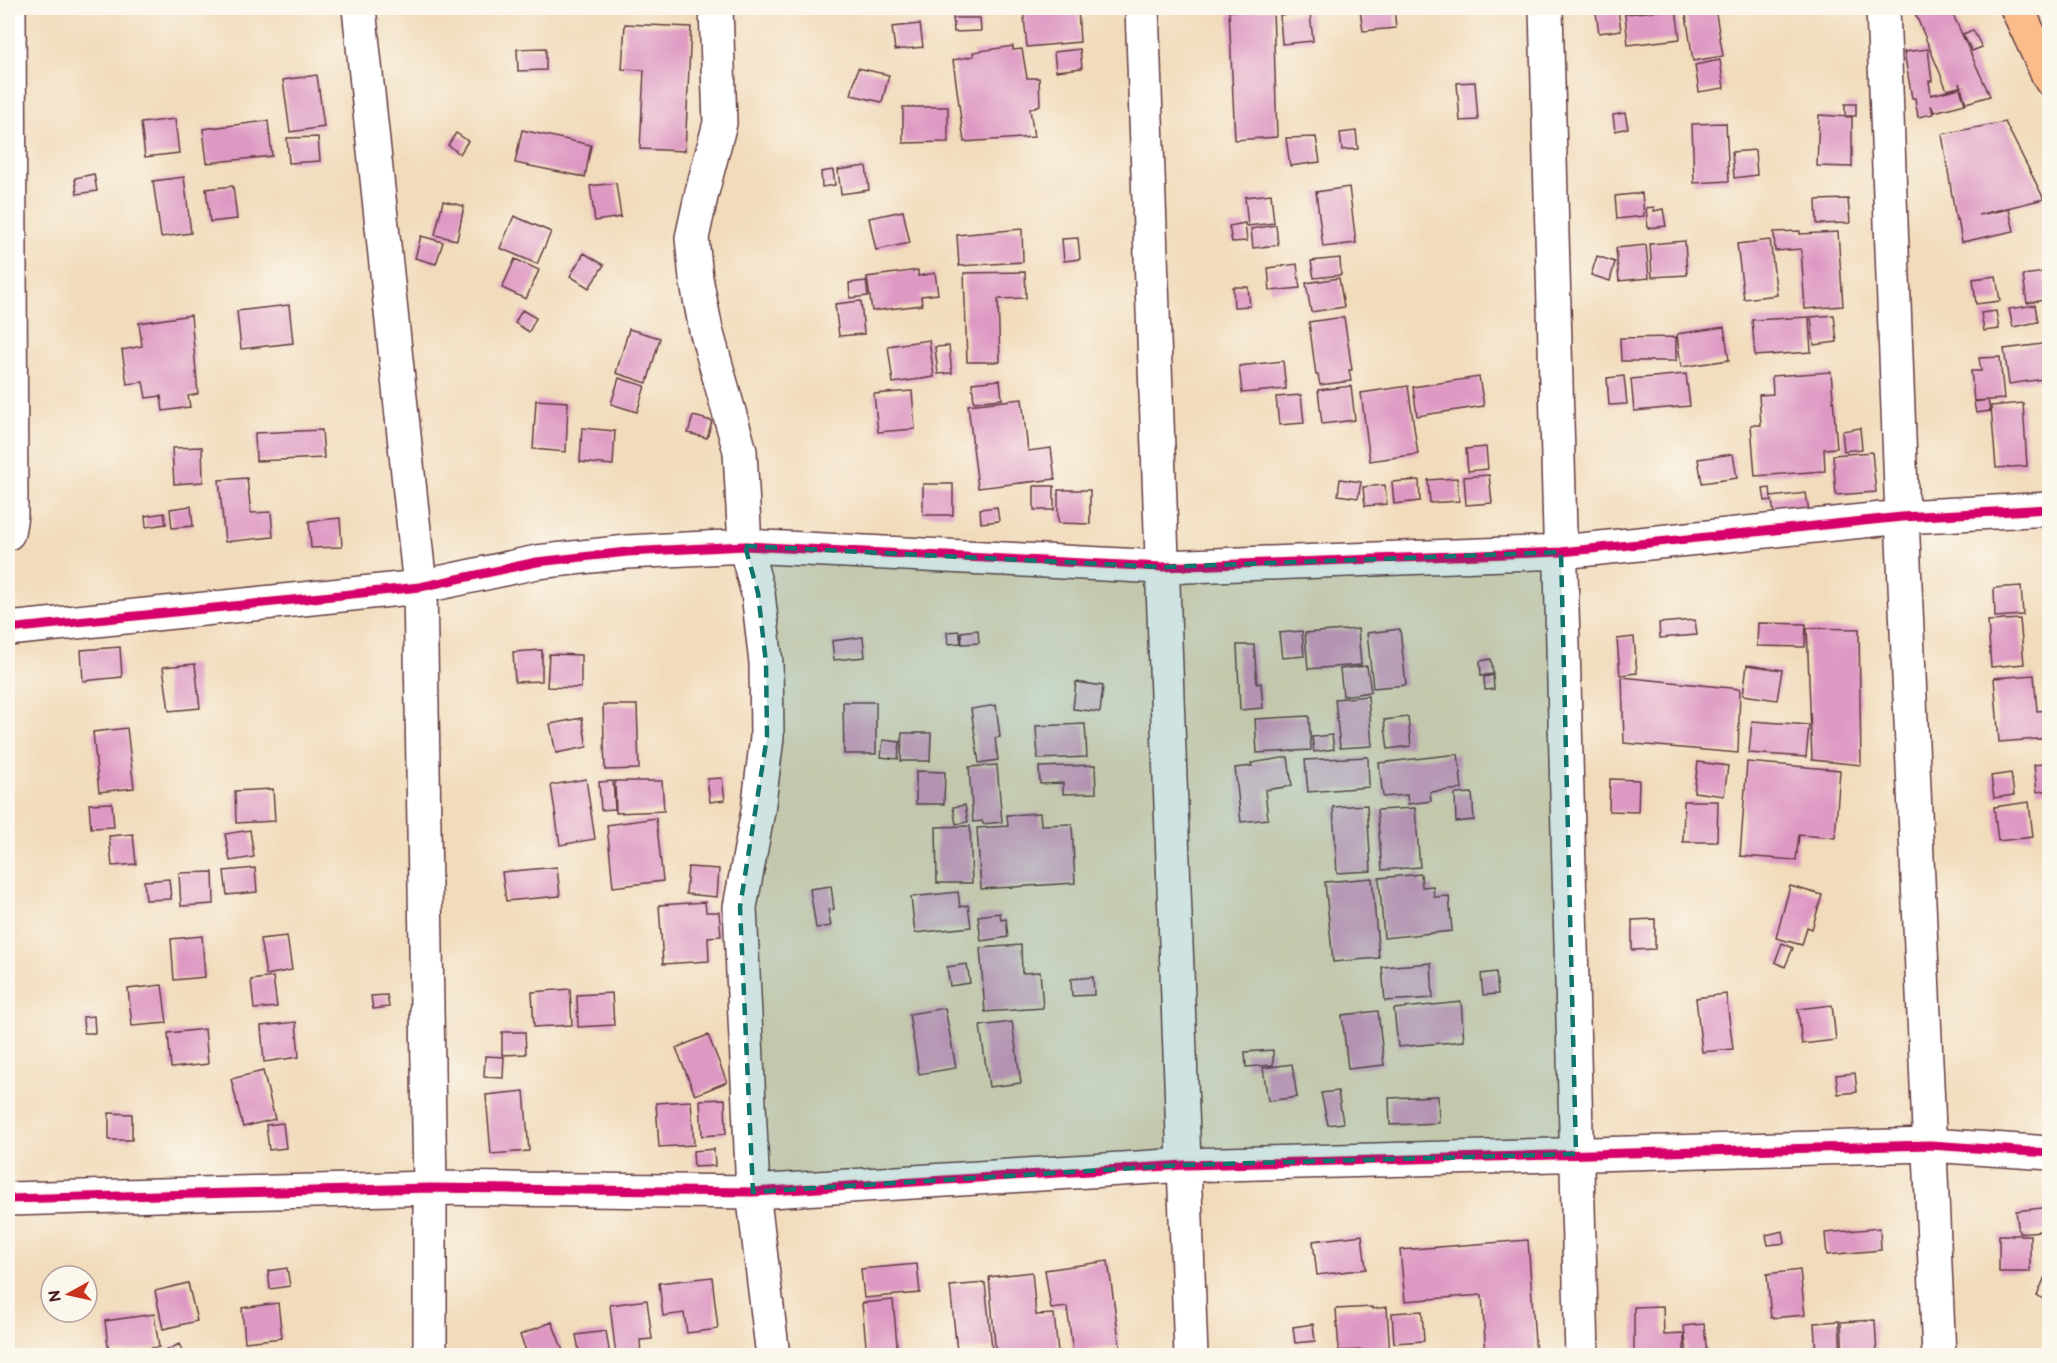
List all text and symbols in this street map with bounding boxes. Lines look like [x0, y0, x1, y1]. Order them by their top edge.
north arrow [39, 1264, 99, 1324]
text: N [45, 1289, 66, 1303]

